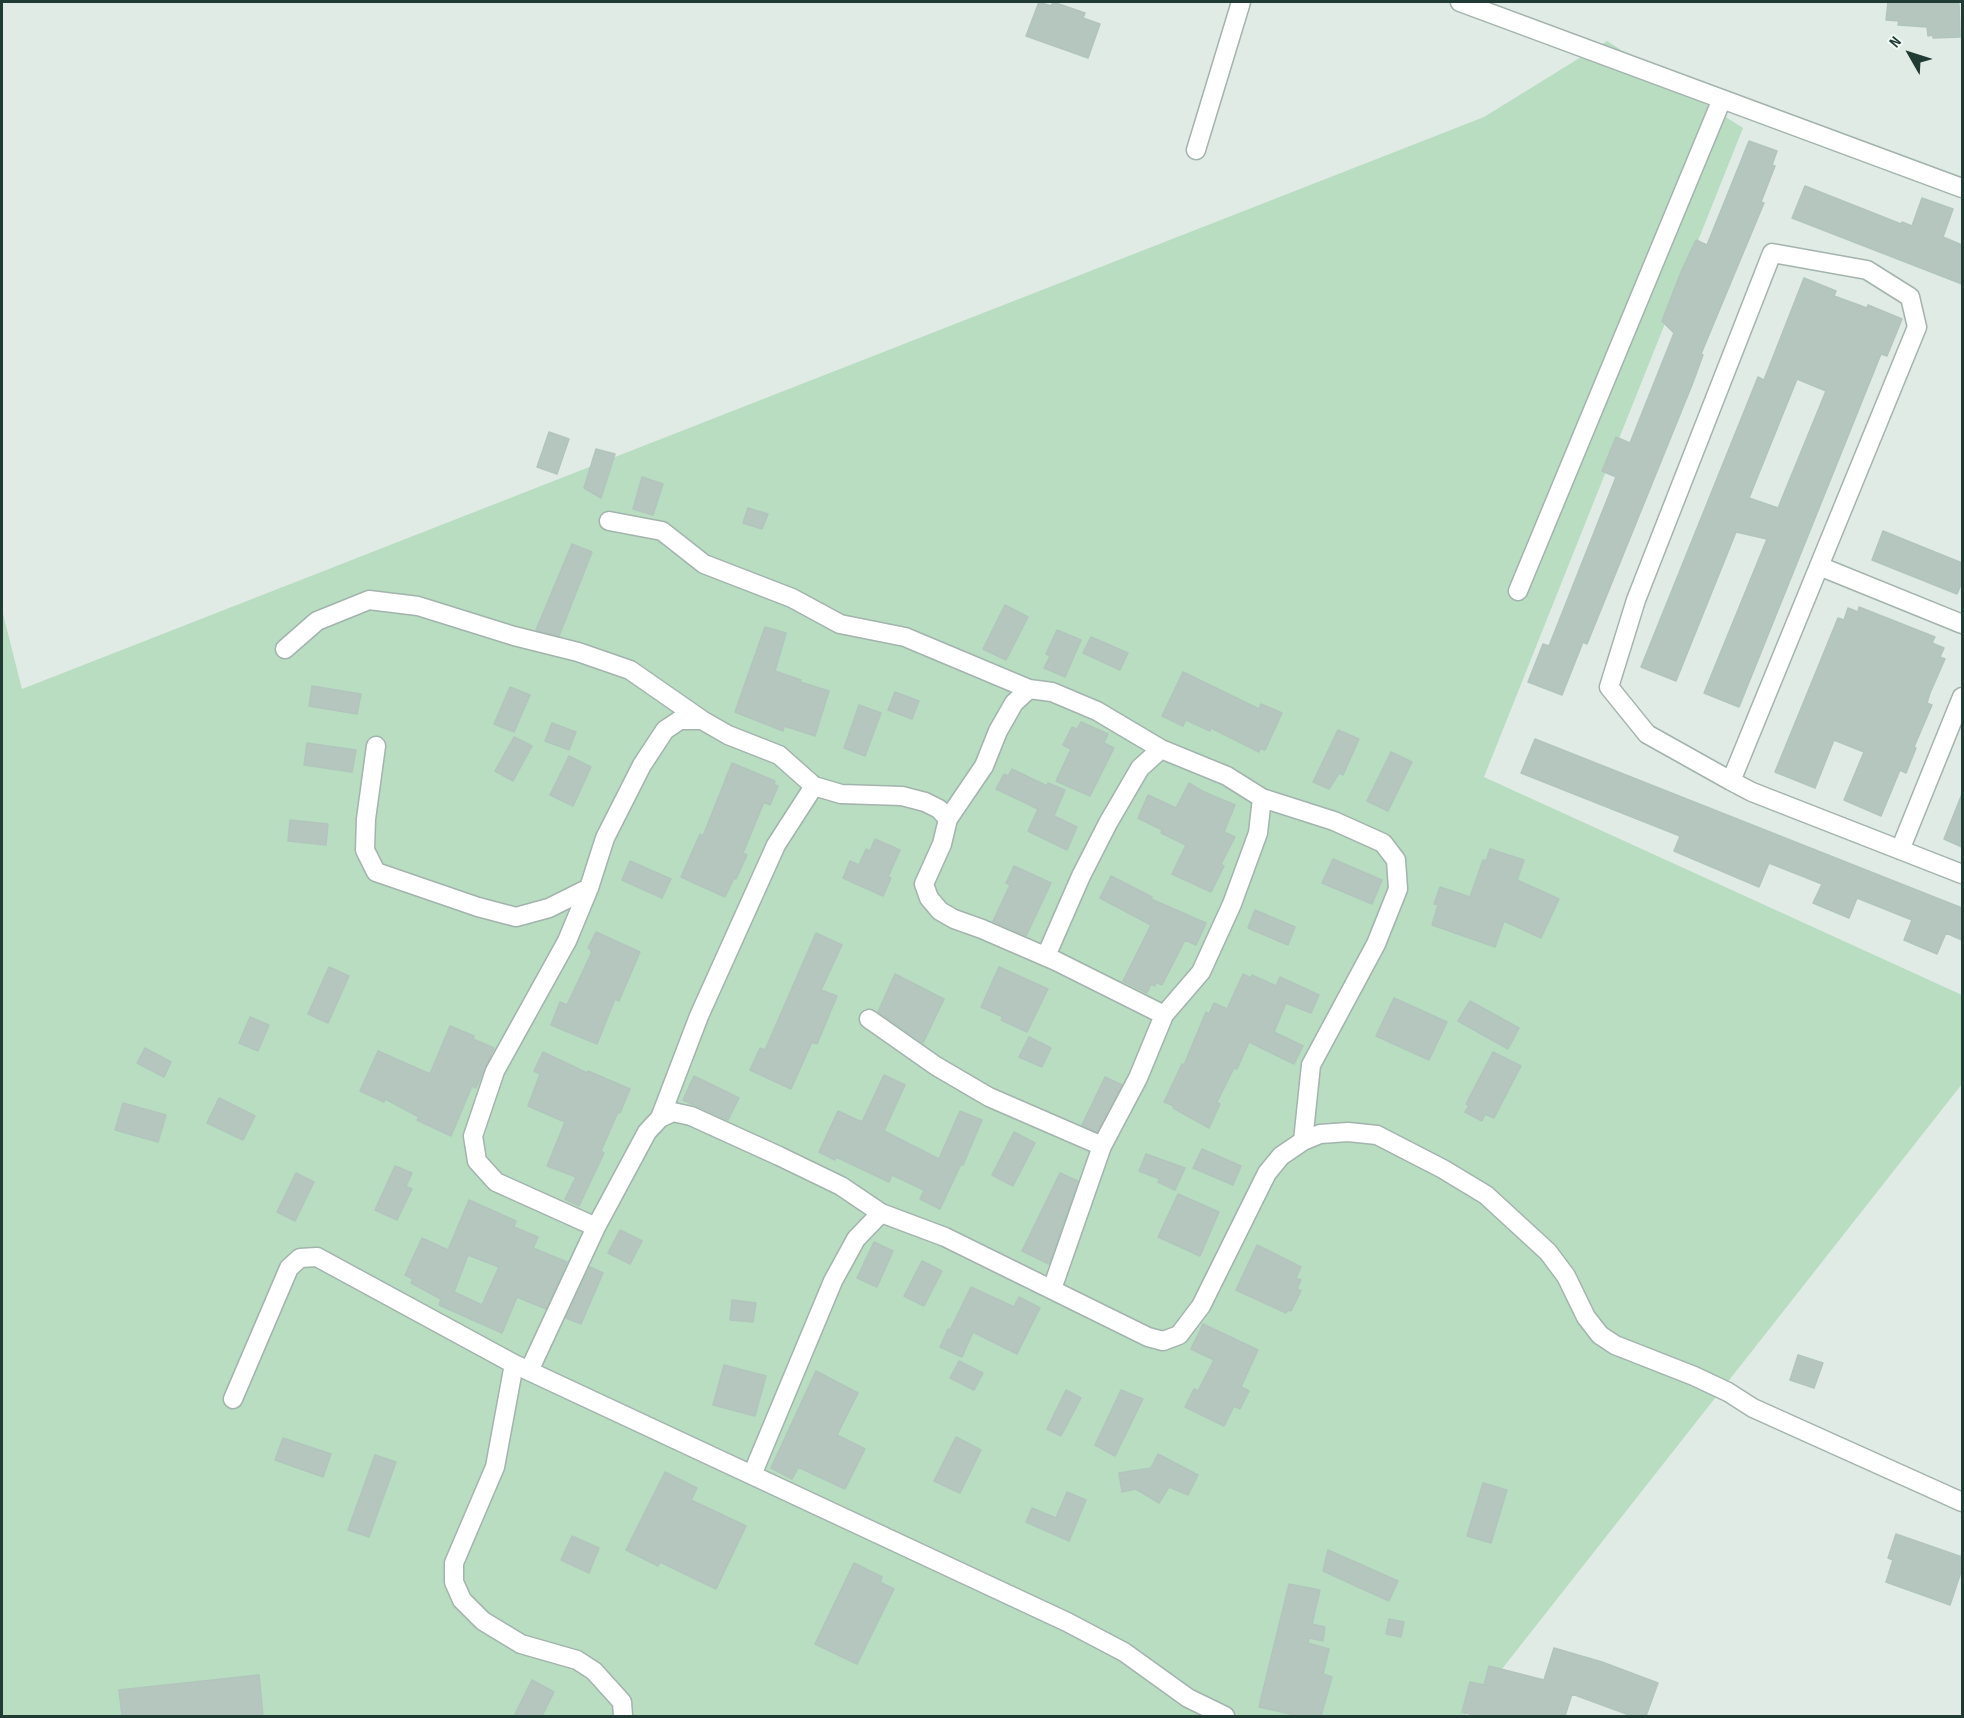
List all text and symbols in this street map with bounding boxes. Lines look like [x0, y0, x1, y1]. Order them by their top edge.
north arrow [1880, 24, 1940, 84]
text: N [1886, 33, 1906, 52]

